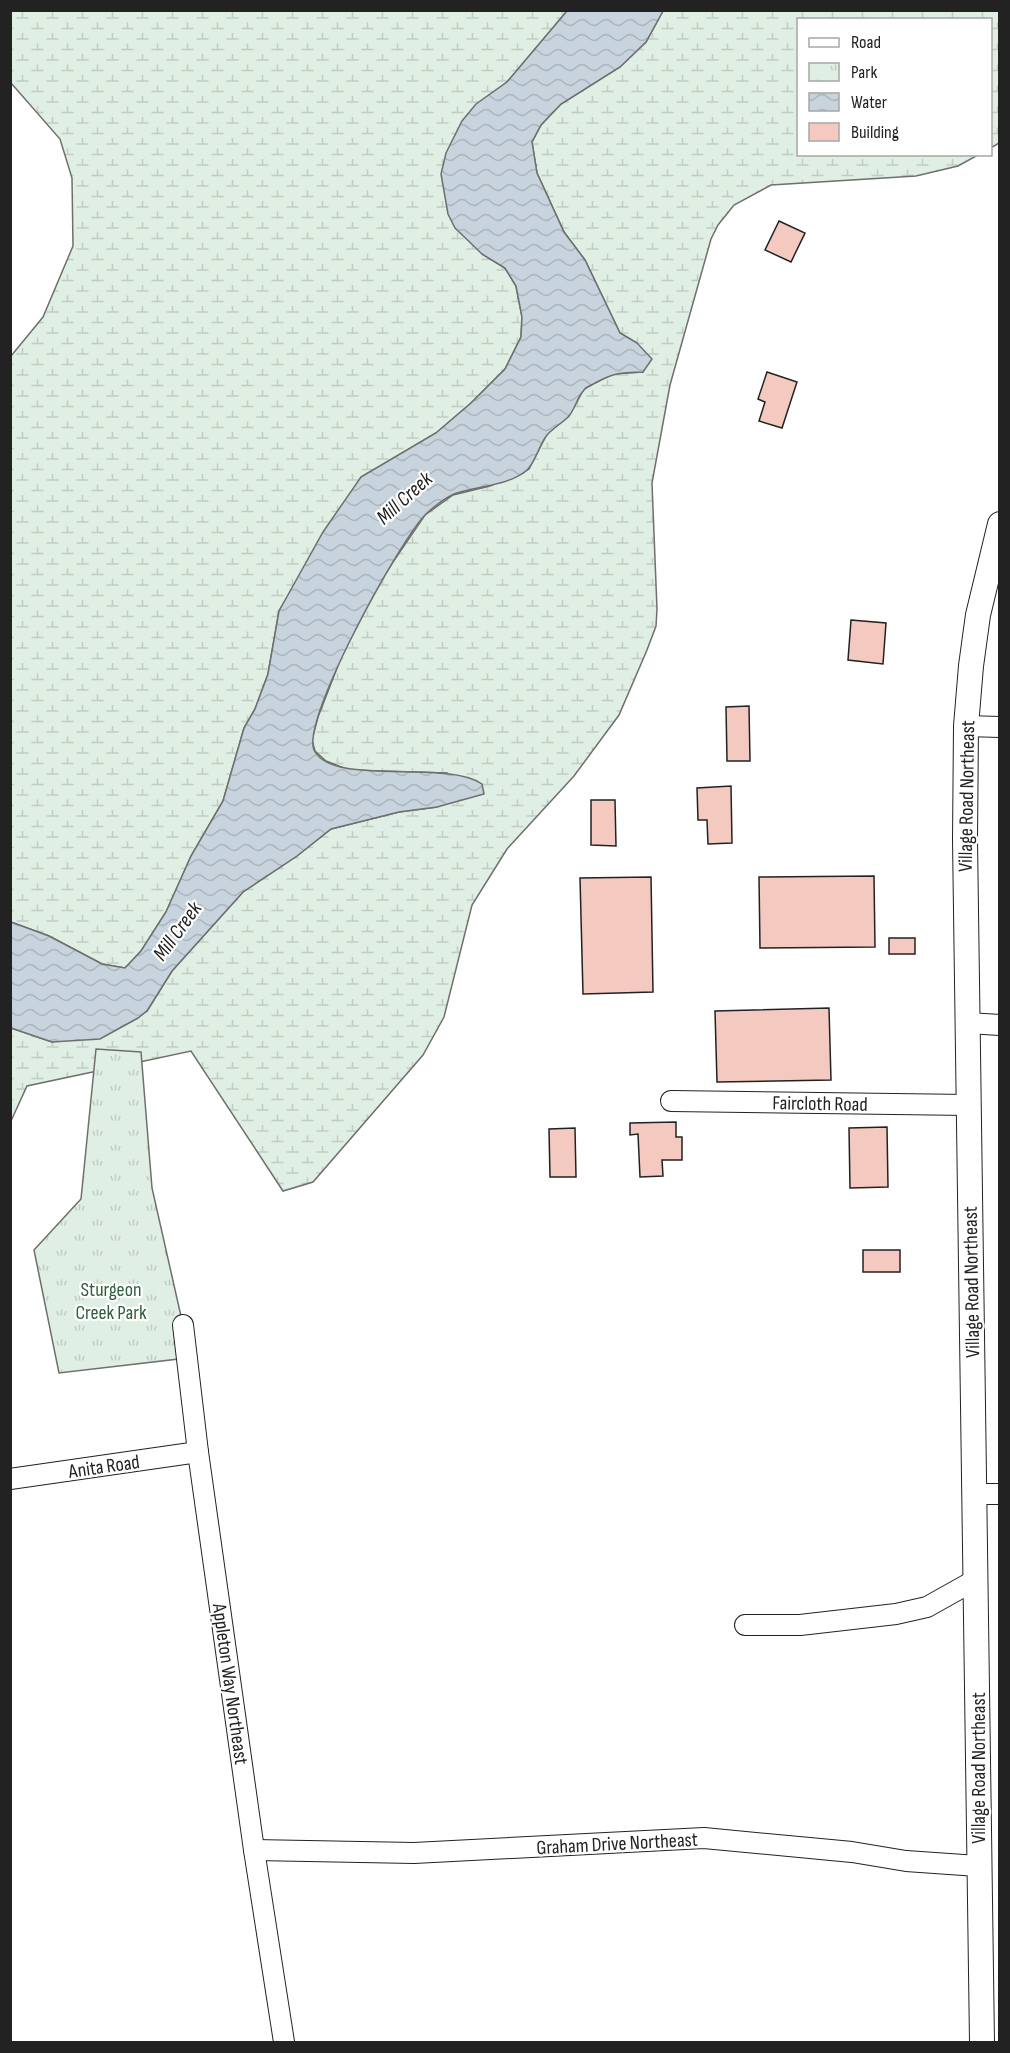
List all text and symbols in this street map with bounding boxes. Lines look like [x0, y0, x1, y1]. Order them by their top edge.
legend [797, 18, 992, 156]
text: Road [851, 32, 881, 53]
text: Park [851, 62, 877, 83]
text: Water [851, 92, 887, 113]
text: Building [851, 122, 899, 143]
water label: Mill Creek [371, 466, 438, 530]
street label: Village Road Northeast [954, 720, 980, 872]
water label: Mill Creek [148, 896, 208, 966]
street label: Faircloth Road [772, 1091, 868, 1117]
street label: Village Road Northeast [959, 1206, 985, 1358]
park label: Sturgeon Creek Park [75, 1278, 147, 1325]
street label: Anita Road [66, 1450, 141, 1484]
street label: Appleton Way Northeast [207, 1601, 253, 1766]
street label: Village Road Northeast [967, 1692, 991, 1844]
street label: Graham Drive Northeast [536, 1828, 698, 1860]

